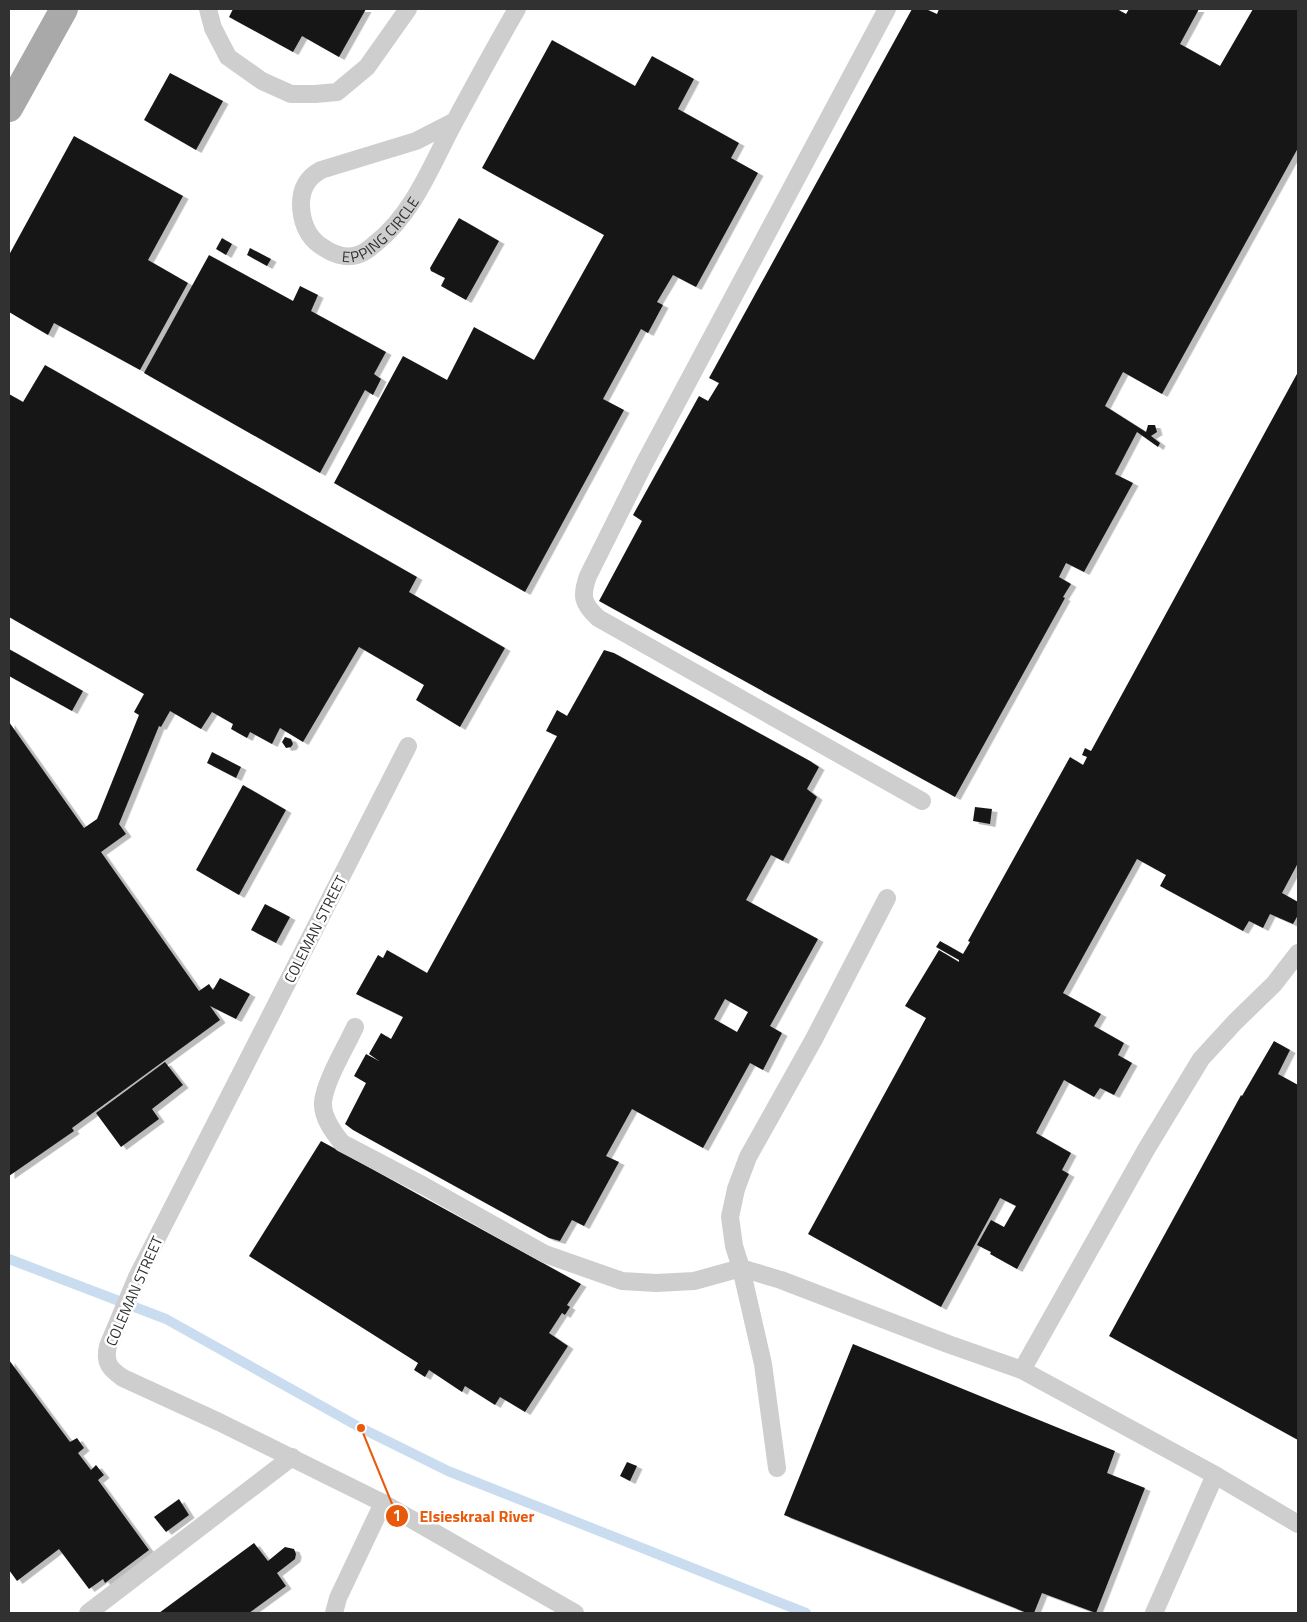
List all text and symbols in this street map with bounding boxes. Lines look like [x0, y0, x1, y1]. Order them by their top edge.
street label: EPPING CIRCLE [341, 192, 424, 268]
street label: COLEMAN STREET [278, 871, 352, 987]
street label: COLEMAN STREET [99, 1232, 169, 1350]
callout: Elsieskraal River [384, 1501, 544, 1532]
text: 1 [393, 1504, 401, 1527]
text: Elsieskraal River [420, 1504, 535, 1528]

